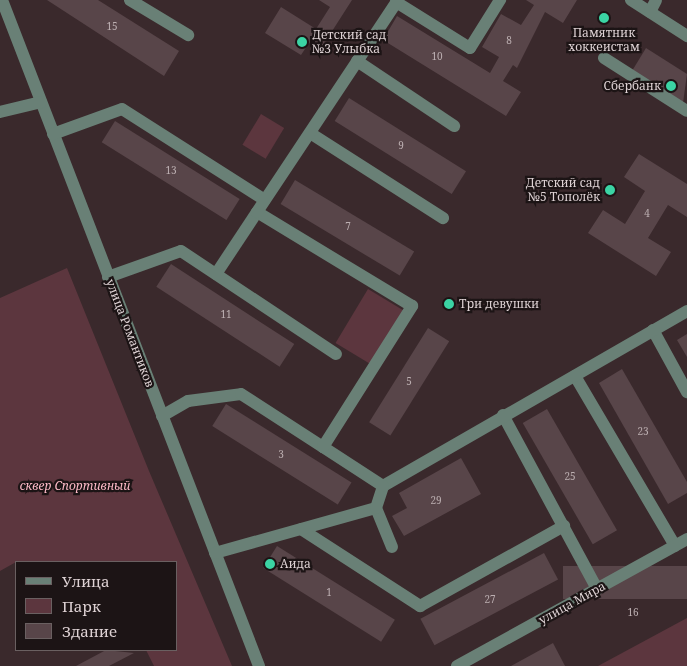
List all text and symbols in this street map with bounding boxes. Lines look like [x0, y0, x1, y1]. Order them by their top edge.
marker: Памятник хоккеистам [598, 12, 610, 24]
house number: 15 [106, 21, 118, 33]
place label: Памятник хоккеистам [568, 26, 640, 54]
place label: Детский сад №3 Улыбка [312, 28, 386, 56]
house number: 8 [506, 35, 512, 47]
marker: Детский сад №3 Улыбка [296, 36, 308, 48]
house number: 10 [431, 51, 443, 63]
place label: Сбербанк [604, 79, 661, 93]
marker: Сбербанк [665, 80, 677, 92]
house number: 9 [398, 140, 404, 152]
house number: 13 [165, 165, 177, 177]
place label: Детский сад №5 Тополёк [526, 176, 600, 204]
marker: Детский сад №5 Тополёк [604, 184, 616, 196]
house number: 4 [644, 208, 650, 220]
house number: 7 [345, 221, 351, 233]
street label: улица Романтиков [103, 277, 157, 389]
place label: Три девушки [459, 297, 539, 311]
marker: Три девушки [443, 298, 455, 310]
house number: 11 [220, 309, 232, 321]
house number: 5 [406, 376, 412, 388]
house number: 23 [637, 426, 649, 438]
house number: 3 [278, 449, 284, 461]
house number: 25 [564, 471, 576, 483]
park label: сквер Спортивный [20, 479, 130, 493]
house number: 29 [430, 495, 442, 507]
place label: Аида [280, 557, 311, 571]
marker: Аида [264, 558, 276, 570]
legend [15, 561, 178, 651]
text: Улица [62, 571, 110, 591]
street label: улица Мира [536, 579, 608, 627]
house number: 1 [326, 587, 332, 599]
house number: 27 [484, 594, 496, 606]
text: Парк [62, 596, 101, 616]
house number: 16 [627, 607, 639, 619]
text: Здание [62, 621, 117, 641]

